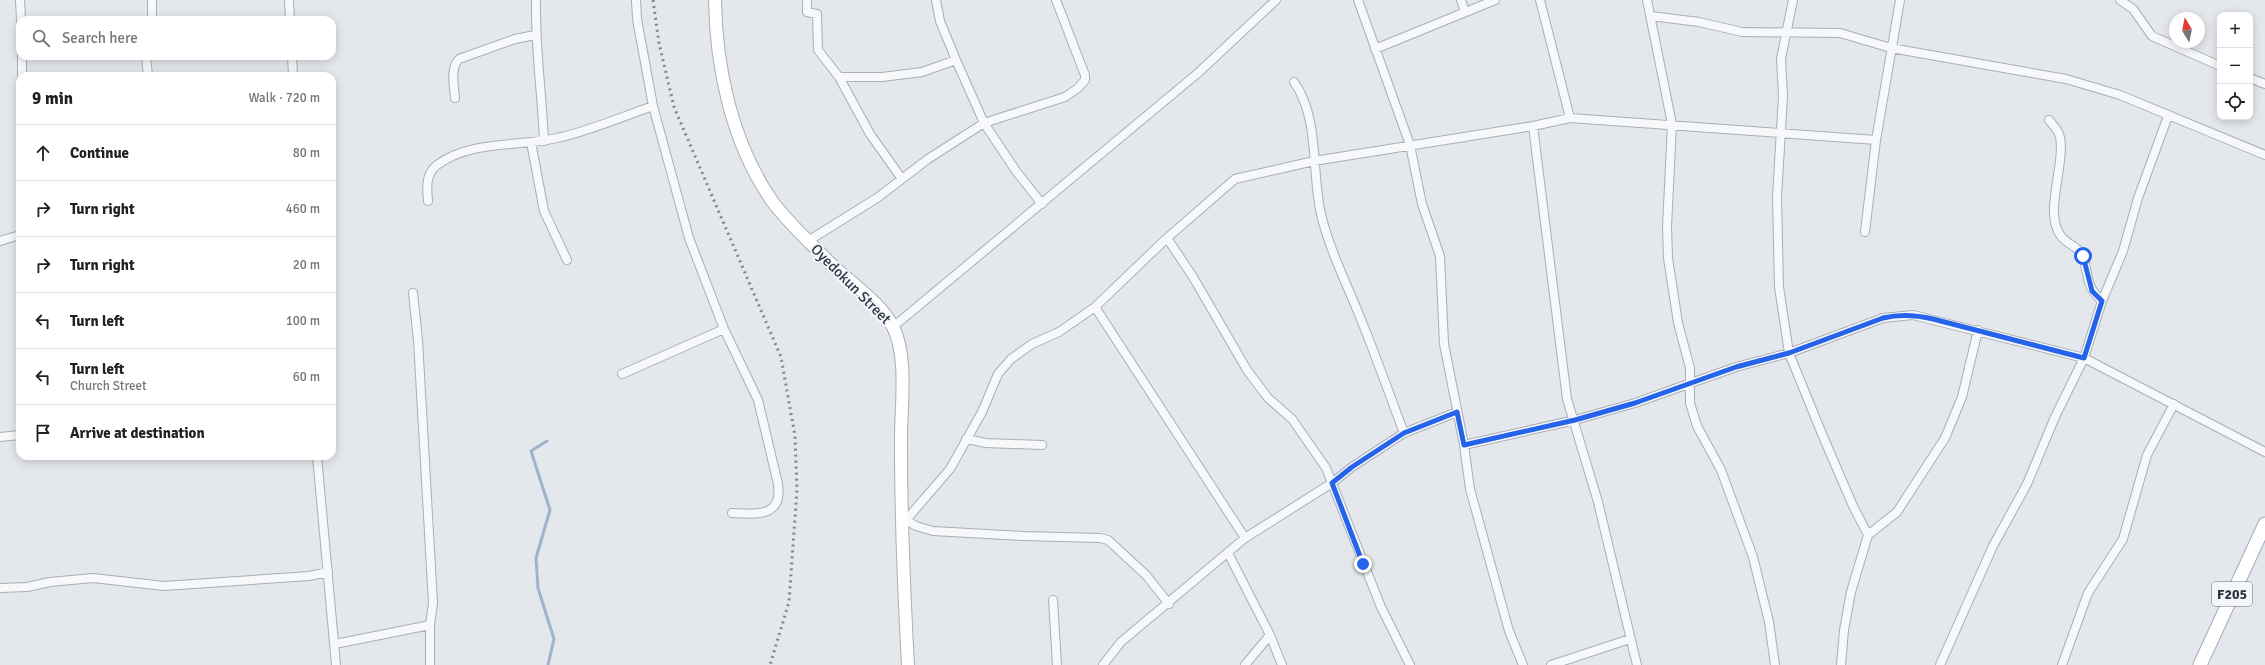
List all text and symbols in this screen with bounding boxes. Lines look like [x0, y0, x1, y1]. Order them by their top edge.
north arrow [2169, 12, 2205, 48]
map controls [2217, 12, 2253, 120]
button: + [2217, 12, 2253, 48]
search box [16, 16, 336, 60]
icon: search [30, 27, 52, 49]
text: Search here [62, 29, 138, 47]
button: − [2217, 48, 2253, 84]
button: locate [2217, 84, 2253, 120]
text: 9 min [32, 88, 73, 109]
text: Walk · 720 m [249, 90, 320, 106]
icon: ahead [32, 142, 54, 164]
text: Continue [70, 144, 129, 162]
text: 80 m [293, 145, 320, 161]
icon: right [32, 198, 54, 220]
text: Turn right [70, 200, 135, 218]
text: 460 m [286, 201, 320, 217]
street label: Oyedokun Street [807, 240, 895, 328]
route start [2074, 247, 2092, 265]
icon: right [32, 254, 54, 276]
text: Turn right [70, 256, 135, 274]
text: 20 m [293, 257, 320, 273]
icon: left [32, 310, 54, 332]
text: Turn left [70, 312, 124, 330]
text: 100 m [286, 313, 320, 329]
text: Turn left [70, 360, 124, 378]
icon: left [32, 366, 54, 388]
text: 60 m [293, 369, 320, 385]
text: Church Street [70, 378, 147, 394]
icon: arrive [32, 422, 54, 444]
text: Arrive at destination [70, 424, 205, 442]
route end [1354, 555, 1372, 573]
road number: F205 [2212, 582, 2252, 606]

